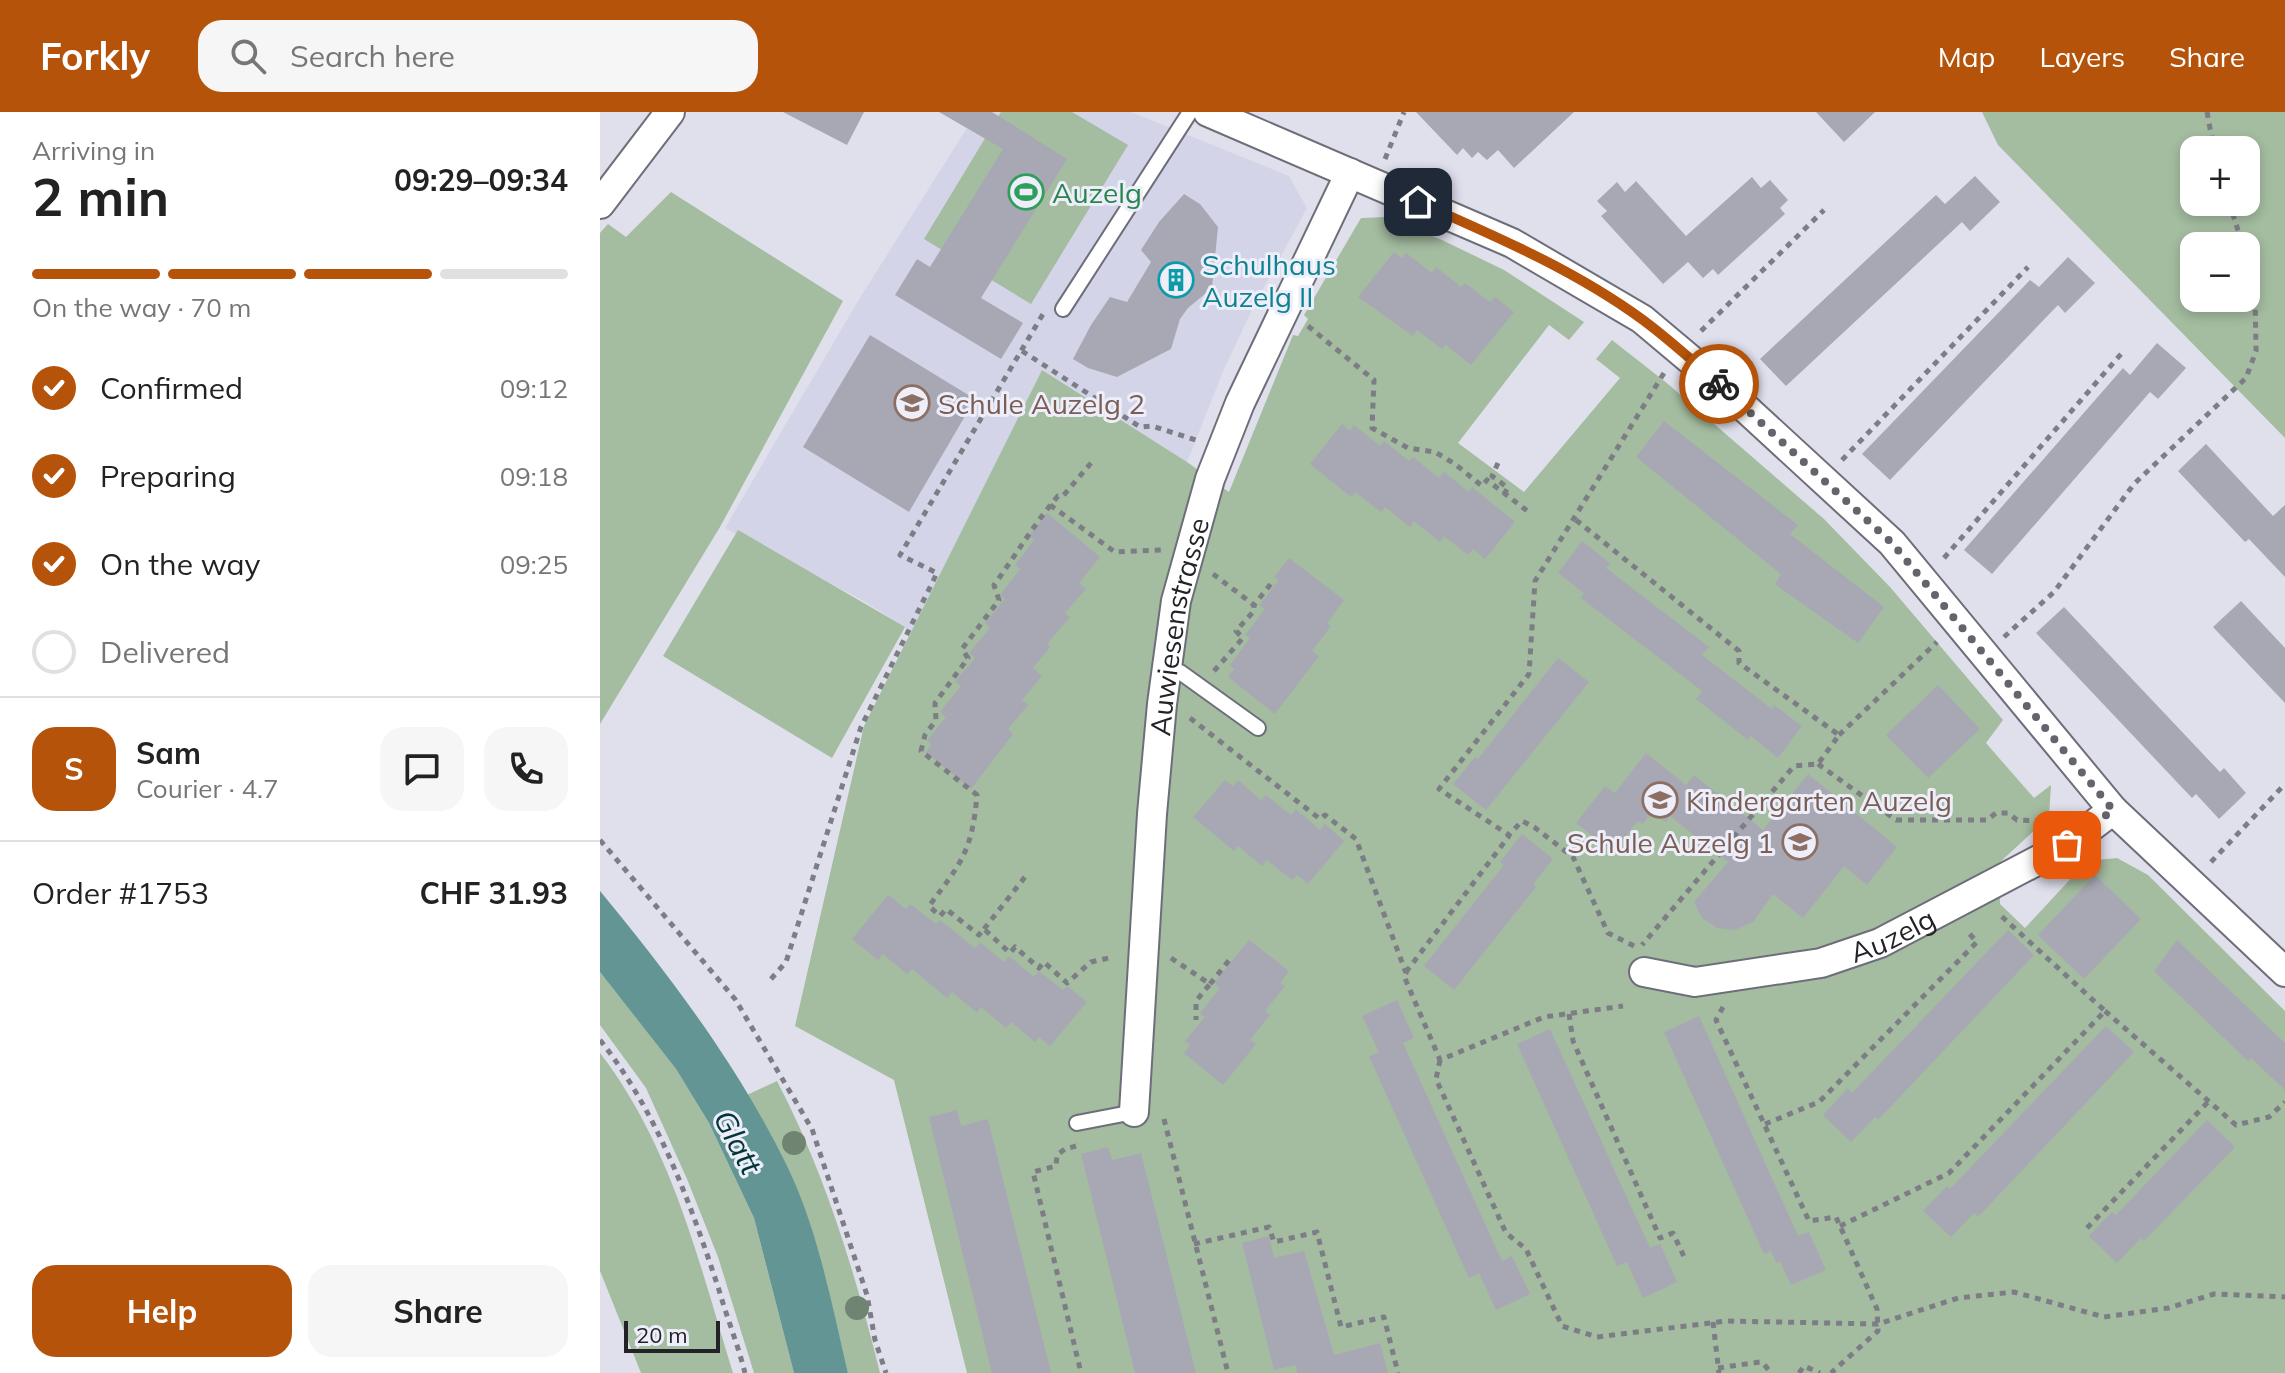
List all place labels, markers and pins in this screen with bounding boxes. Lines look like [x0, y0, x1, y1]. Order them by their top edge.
pin [1384, 168, 1452, 236]
sports icon: Auzelg [1007, 173, 1045, 211]
place label: Auzelg [1052, 175, 1142, 210]
place label: Schulhaus Auzelg II [1202, 247, 1336, 314]
building icon: Schulhaus Auzelg II [1157, 261, 1195, 299]
school or university icon: Schule Auzelg 2 [893, 384, 931, 422]
place label: Schule Auzelg 2 [938, 386, 1145, 421]
school or university icon: Kindergarten Auzelg [1641, 781, 1679, 819]
place label: Kindergarten Auzelg [1686, 783, 1952, 818]
pin [2033, 811, 2101, 879]
school or university icon: Schule Auzelg 1 [1781, 823, 1819, 861]
place label: Schule Auzelg 1 [1567, 825, 1774, 860]

